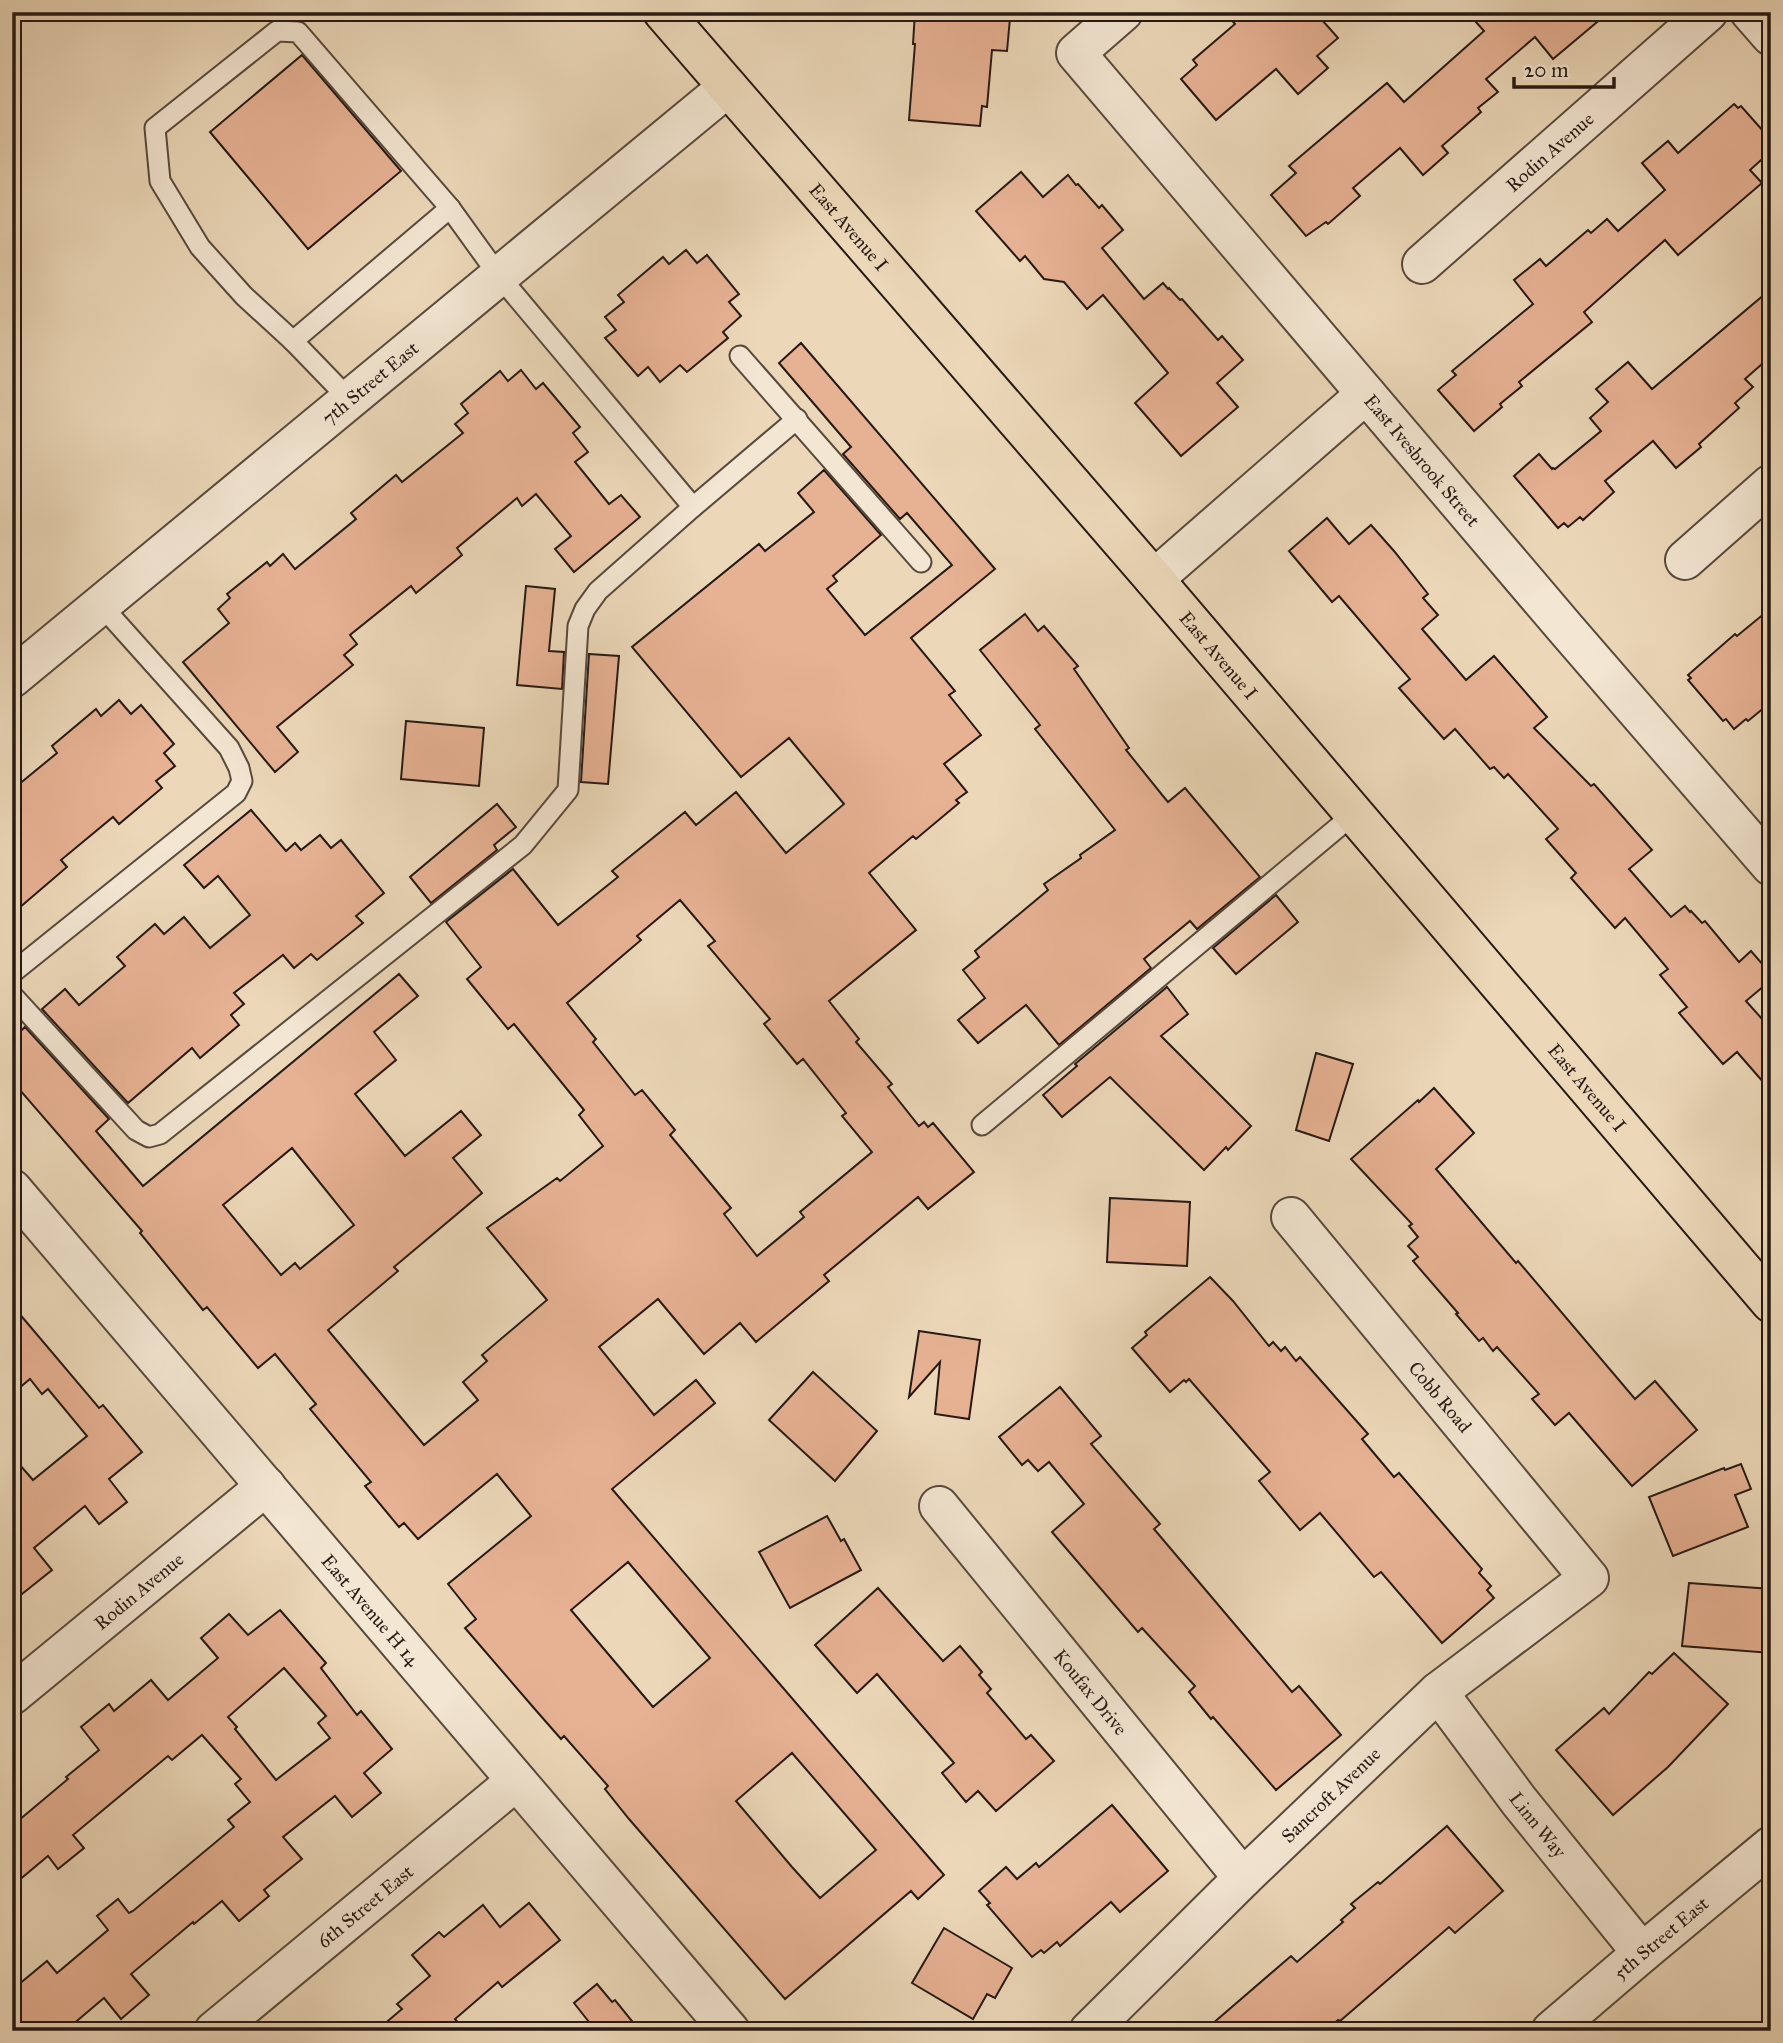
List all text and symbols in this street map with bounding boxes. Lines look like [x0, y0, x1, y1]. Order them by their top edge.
scale bar [1514, 46, 1613, 90]
text: 20 m [1524, 57, 1569, 83]
street label: Rodin Avenue [1501, 107, 1598, 196]
street label: East Avenue I [805, 178, 893, 275]
street label: 7th Street East [317, 336, 423, 429]
street label: East Ivesbrook Street [1360, 389, 1485, 531]
street label: East Avenue I [1175, 606, 1263, 704]
street label: East Avenue I [1543, 1039, 1631, 1136]
street label: Cobb Road [1404, 1357, 1477, 1438]
street label: Rodin Avenue [89, 1547, 188, 1634]
street label: East Avenue H 14 [317, 1549, 425, 1671]
street label: Koufax Drive [1049, 1644, 1133, 1739]
street label: Sancroft Avenue [1276, 1742, 1385, 1847]
street label: Linn Way [1505, 1787, 1572, 1863]
street label: 6th Street East [312, 1859, 418, 1952]
street label: 5th Street East [1608, 1891, 1713, 1984]

